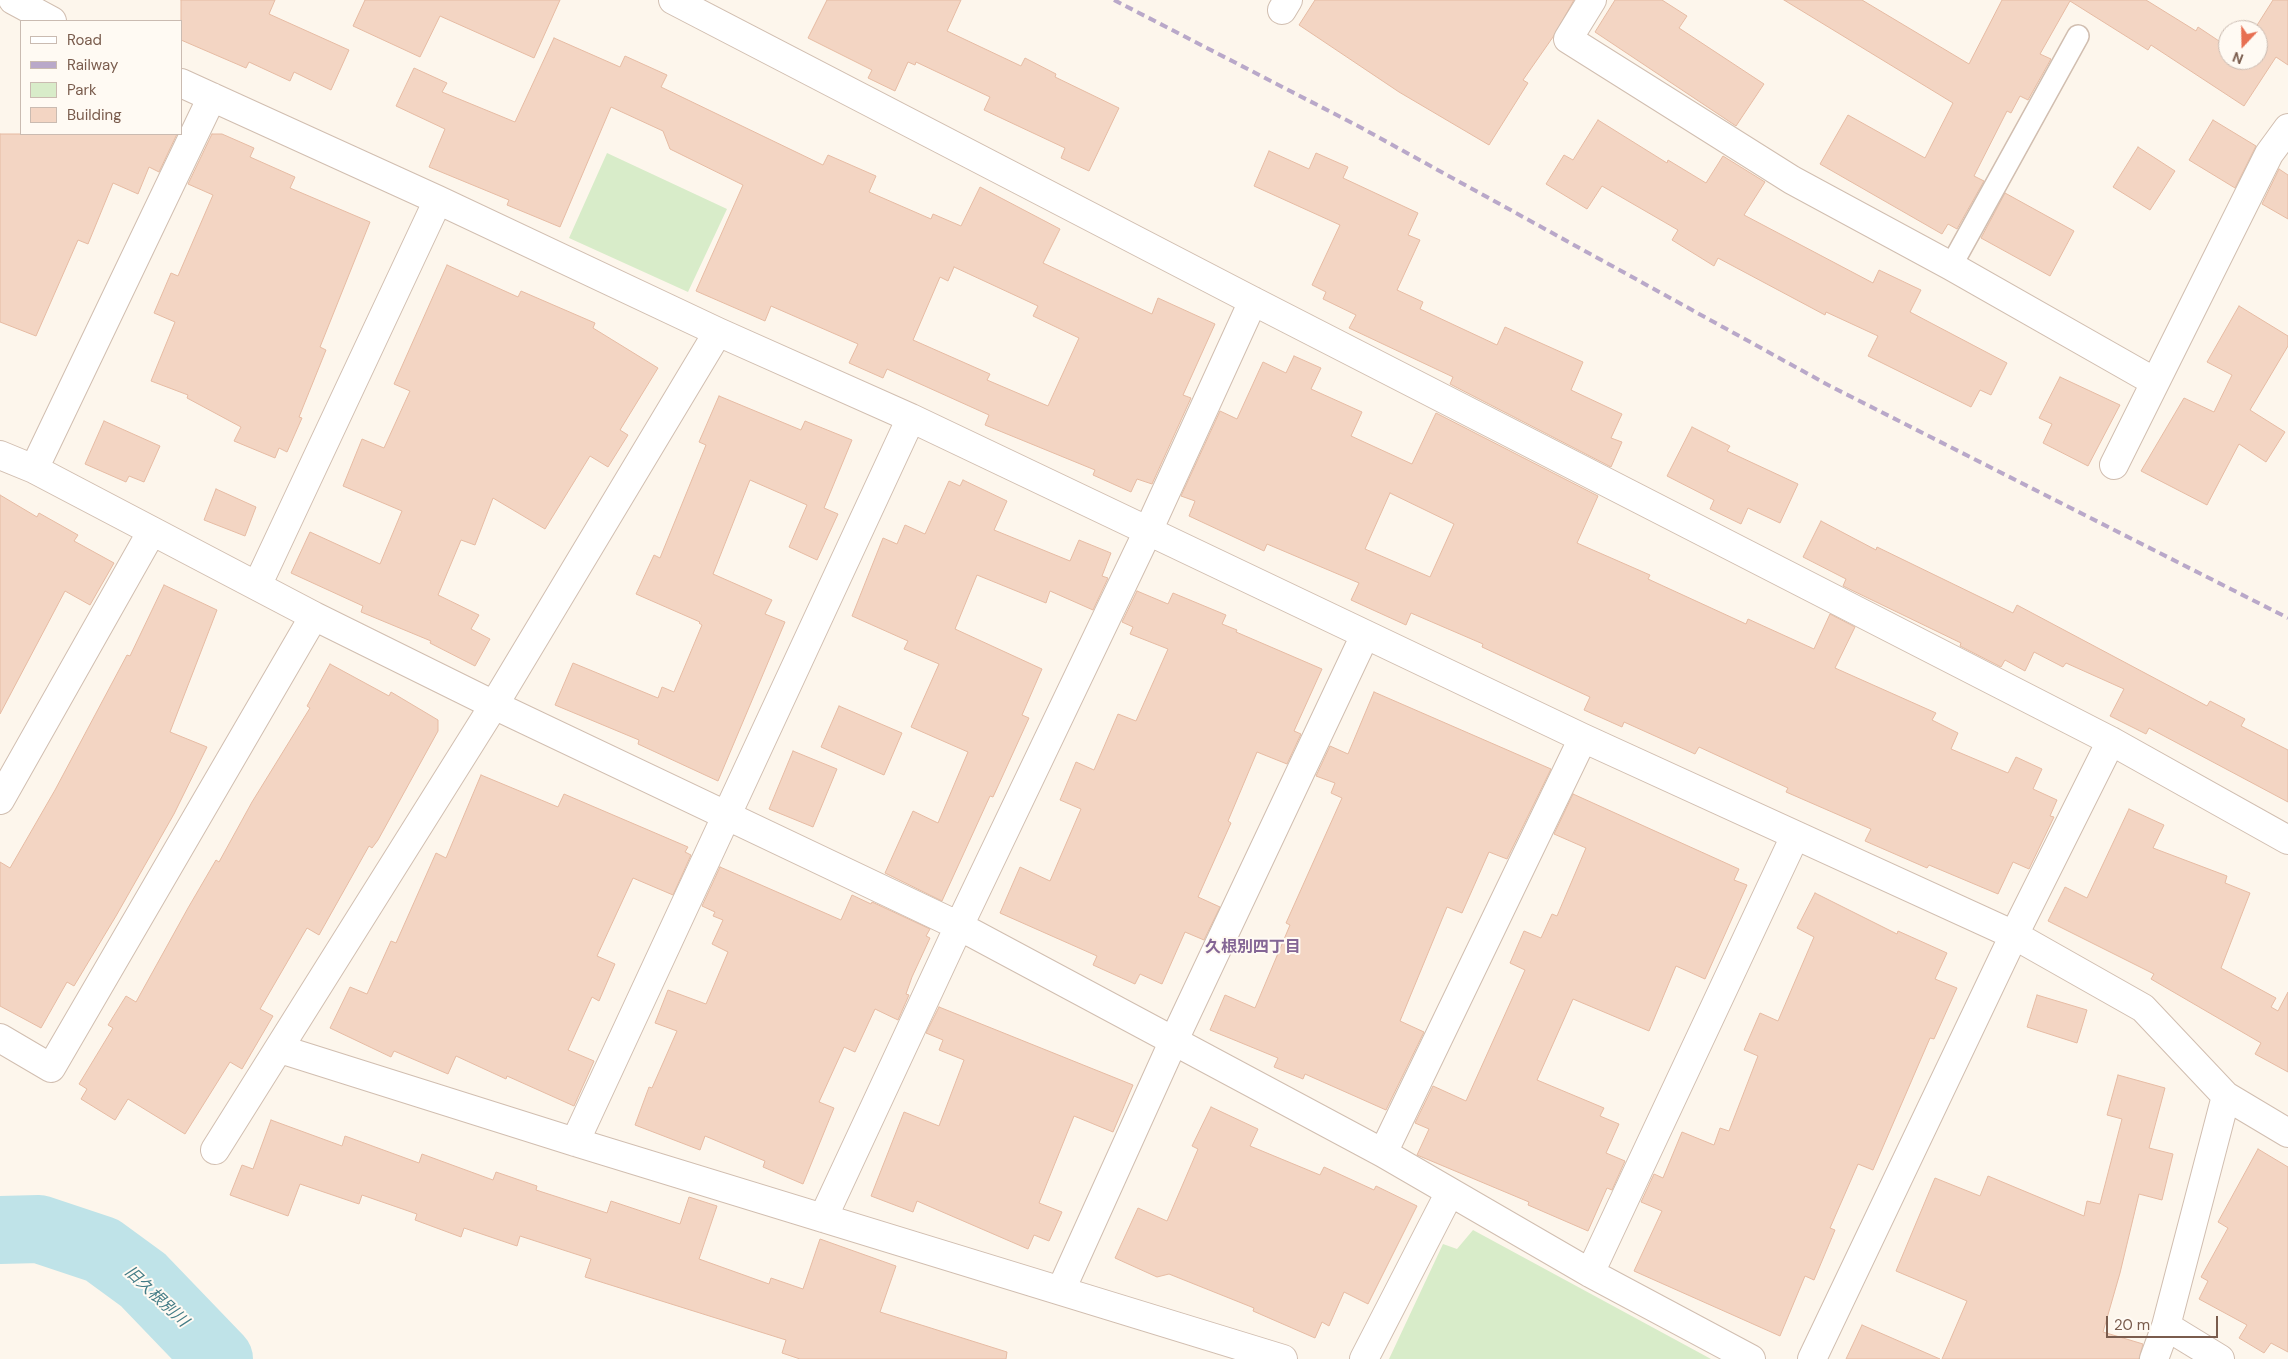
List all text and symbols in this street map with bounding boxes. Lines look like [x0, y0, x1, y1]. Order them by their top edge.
legend [20, 20, 182, 135]
north arrow [2218, 20, 2268, 70]
text: Road [67, 30, 102, 50]
text: N [2230, 48, 2246, 68]
text: Railway [67, 55, 118, 75]
text: Park [67, 80, 97, 100]
text: Building [67, 105, 122, 125]
district label: 久根別四丁目 [1205, 938, 1301, 958]
water label: 旧久根別川 [120, 1263, 192, 1331]
scale bar [2108, 1306, 2220, 1338]
text: 20 m [2114, 1315, 2150, 1335]

